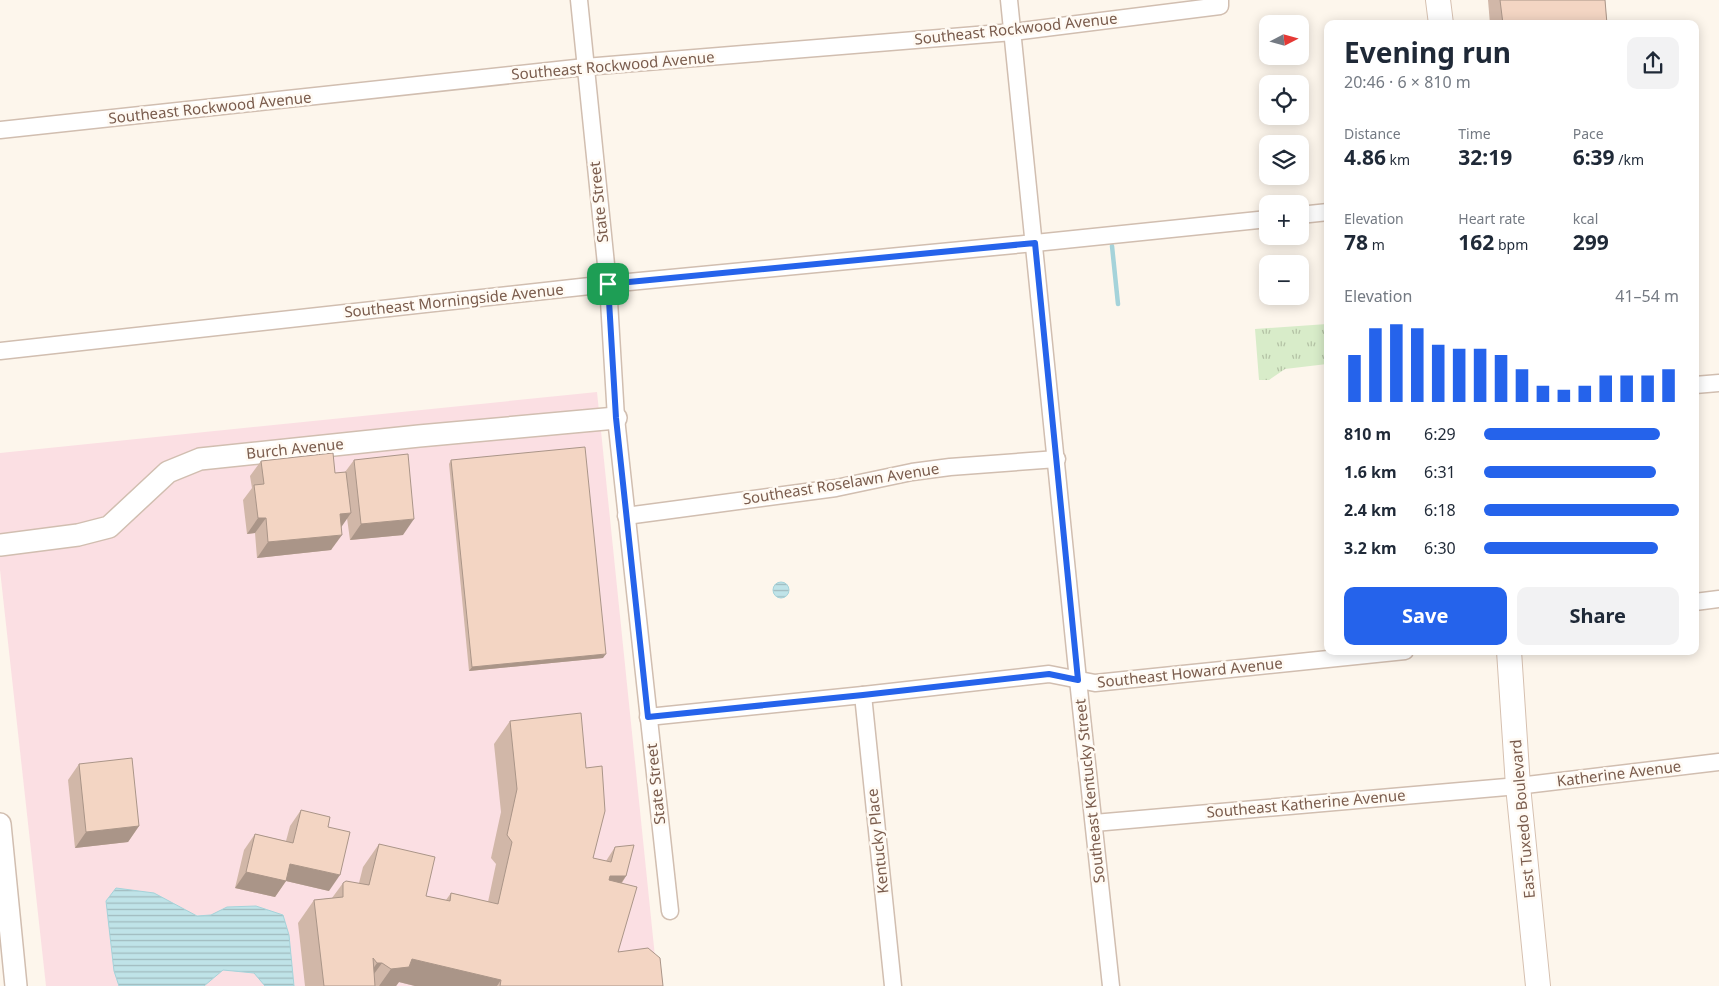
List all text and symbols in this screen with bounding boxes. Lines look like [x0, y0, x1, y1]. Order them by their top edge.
street label: Southeast Rockwood Avenue [913, 7, 1118, 49]
north arrow [1259, 15, 1309, 65]
map controls [1259, 15, 1309, 305]
text: Evening run [1344, 33, 1511, 71]
button: share [1627, 37, 1679, 89]
street label: Southeast Rockwood Avenue [510, 46, 715, 84]
text: 20:46 · 6 × 810 m [1344, 71, 1471, 93]
button: locate [1259, 75, 1309, 125]
street label: Southeast Rockwood Avenue [107, 86, 312, 128]
text: Distance [1344, 124, 1401, 143]
text: Time [1458, 124, 1491, 143]
text: Pace [1573, 124, 1604, 143]
button: layers [1259, 135, 1309, 185]
text: 4.86 [1344, 143, 1386, 171]
text: 32:19 [1458, 143, 1512, 171]
text: 6:39 [1573, 143, 1615, 171]
text: km [1386, 150, 1410, 169]
text: /km [1615, 150, 1644, 169]
street label: State Street [584, 160, 612, 244]
button: + [1259, 195, 1309, 245]
text: Elevation [1344, 209, 1404, 228]
text: Heart rate [1458, 209, 1525, 228]
text: kcal [1573, 209, 1598, 228]
text: 78 [1344, 228, 1368, 256]
text: 162 [1458, 228, 1494, 256]
text: 299 [1573, 228, 1609, 256]
text: m [1368, 235, 1385, 254]
text: bpm [1494, 235, 1528, 254]
button: − [1259, 255, 1309, 305]
pin [587, 263, 629, 305]
icon: arrive [594, 270, 622, 298]
street label: Southeast Morningside Avenue [343, 279, 565, 321]
text: Elevation [1344, 285, 1412, 307]
text: 41–54 m [1615, 285, 1679, 307]
text: 810 m [1344, 423, 1391, 445]
text: 6:29 [1424, 423, 1456, 445]
street label: Burch Avenue [245, 433, 345, 463]
street label: Southeast Roselawn Avenue [741, 458, 940, 508]
text: 1.6 km [1344, 461, 1396, 483]
text: 6:31 [1424, 461, 1456, 483]
text: 2.4 km [1344, 499, 1396, 521]
text: 6:18 [1424, 499, 1456, 521]
text: 3.2 km [1344, 537, 1396, 559]
text: 6:30 [1424, 537, 1456, 559]
button: Save [1344, 587, 1507, 645]
button: Share [1517, 587, 1679, 645]
street label: Southeast Howard Avenue [1096, 652, 1284, 692]
street label: Southeast Kentucky Street [1069, 697, 1109, 884]
street label: East Tuxedo Boulevard [1505, 739, 1539, 900]
street label: State Street [641, 742, 669, 826]
street label: Katherine Avenue [1556, 755, 1682, 791]
street label: Southeast Katherine Avenue [1205, 784, 1406, 822]
street label: Kentucky Place [862, 788, 892, 895]

